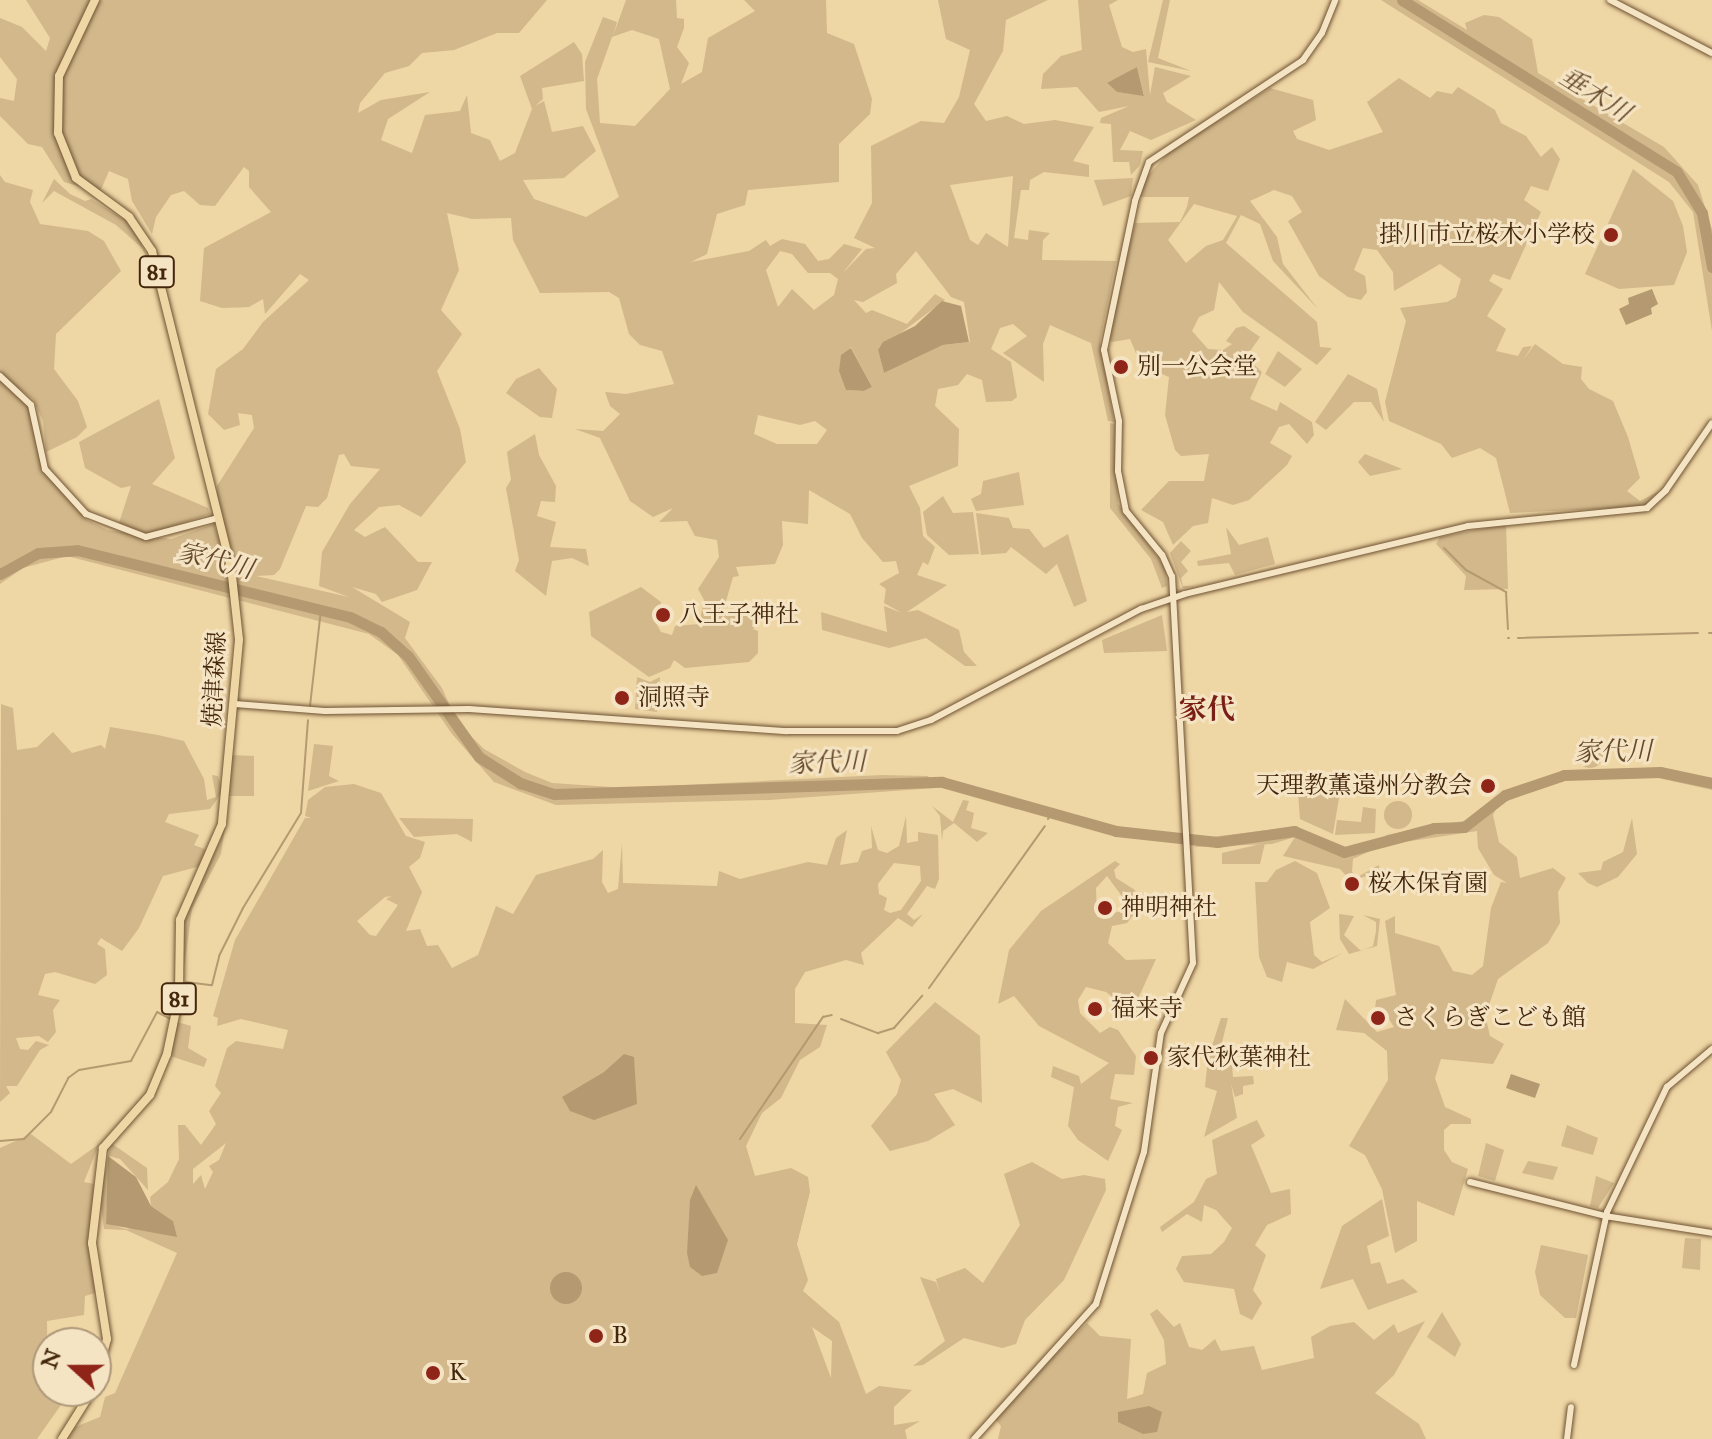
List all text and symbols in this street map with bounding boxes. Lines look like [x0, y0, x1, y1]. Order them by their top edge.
water label: 垂木川 [1554, 61, 1636, 129]
place label: 掛川市立桜木小学校 [1379, 221, 1595, 249]
marker: 掛川市立桜木小学校 [1602, 226, 1620, 244]
road number: 81 [137, 254, 177, 290]
place label: 別一公会堂 [1137, 353, 1257, 381]
marker: 別一公会堂 [1112, 358, 1130, 376]
water label: 家代川 [173, 536, 257, 586]
place label: 八王子神社 [679, 601, 799, 629]
marker: 八王子神社 [654, 606, 672, 624]
street label: 焼津森線 [198, 630, 232, 728]
place label: 洞照寺 [638, 684, 710, 712]
marker: 洞照寺 [613, 689, 631, 707]
district label: 家代 [1179, 693, 1235, 727]
water label: 家代川 [1574, 736, 1652, 768]
water label: 家代川 [787, 746, 867, 780]
place label: 天理教薫遠州分教会 [1256, 772, 1472, 800]
marker: 天理教薫遠州分教会 [1479, 777, 1497, 795]
place label: 桜木保育園 [1368, 870, 1488, 898]
marker: 桜木保育園 [1343, 875, 1361, 893]
place label: 神明神社 [1121, 894, 1217, 922]
marker: 神明神社 [1096, 899, 1114, 917]
road number: 81 [159, 981, 199, 1017]
place label: 福来寺 [1111, 995, 1183, 1023]
marker: 福来寺 [1086, 1000, 1104, 1018]
place label: さくらぎこども館 [1394, 1004, 1586, 1032]
marker: さくらぎこども館 [1369, 1009, 1387, 1027]
place label: 家代秋葉神社 [1167, 1044, 1311, 1072]
marker: 家代秋葉神社 [1142, 1049, 1160, 1067]
place label: B [612, 1322, 628, 1350]
north arrow [32, 1327, 112, 1407]
marker: B [587, 1327, 605, 1345]
text: N [35, 1345, 67, 1372]
place label: K [449, 1359, 466, 1387]
marker: K [424, 1364, 442, 1382]

